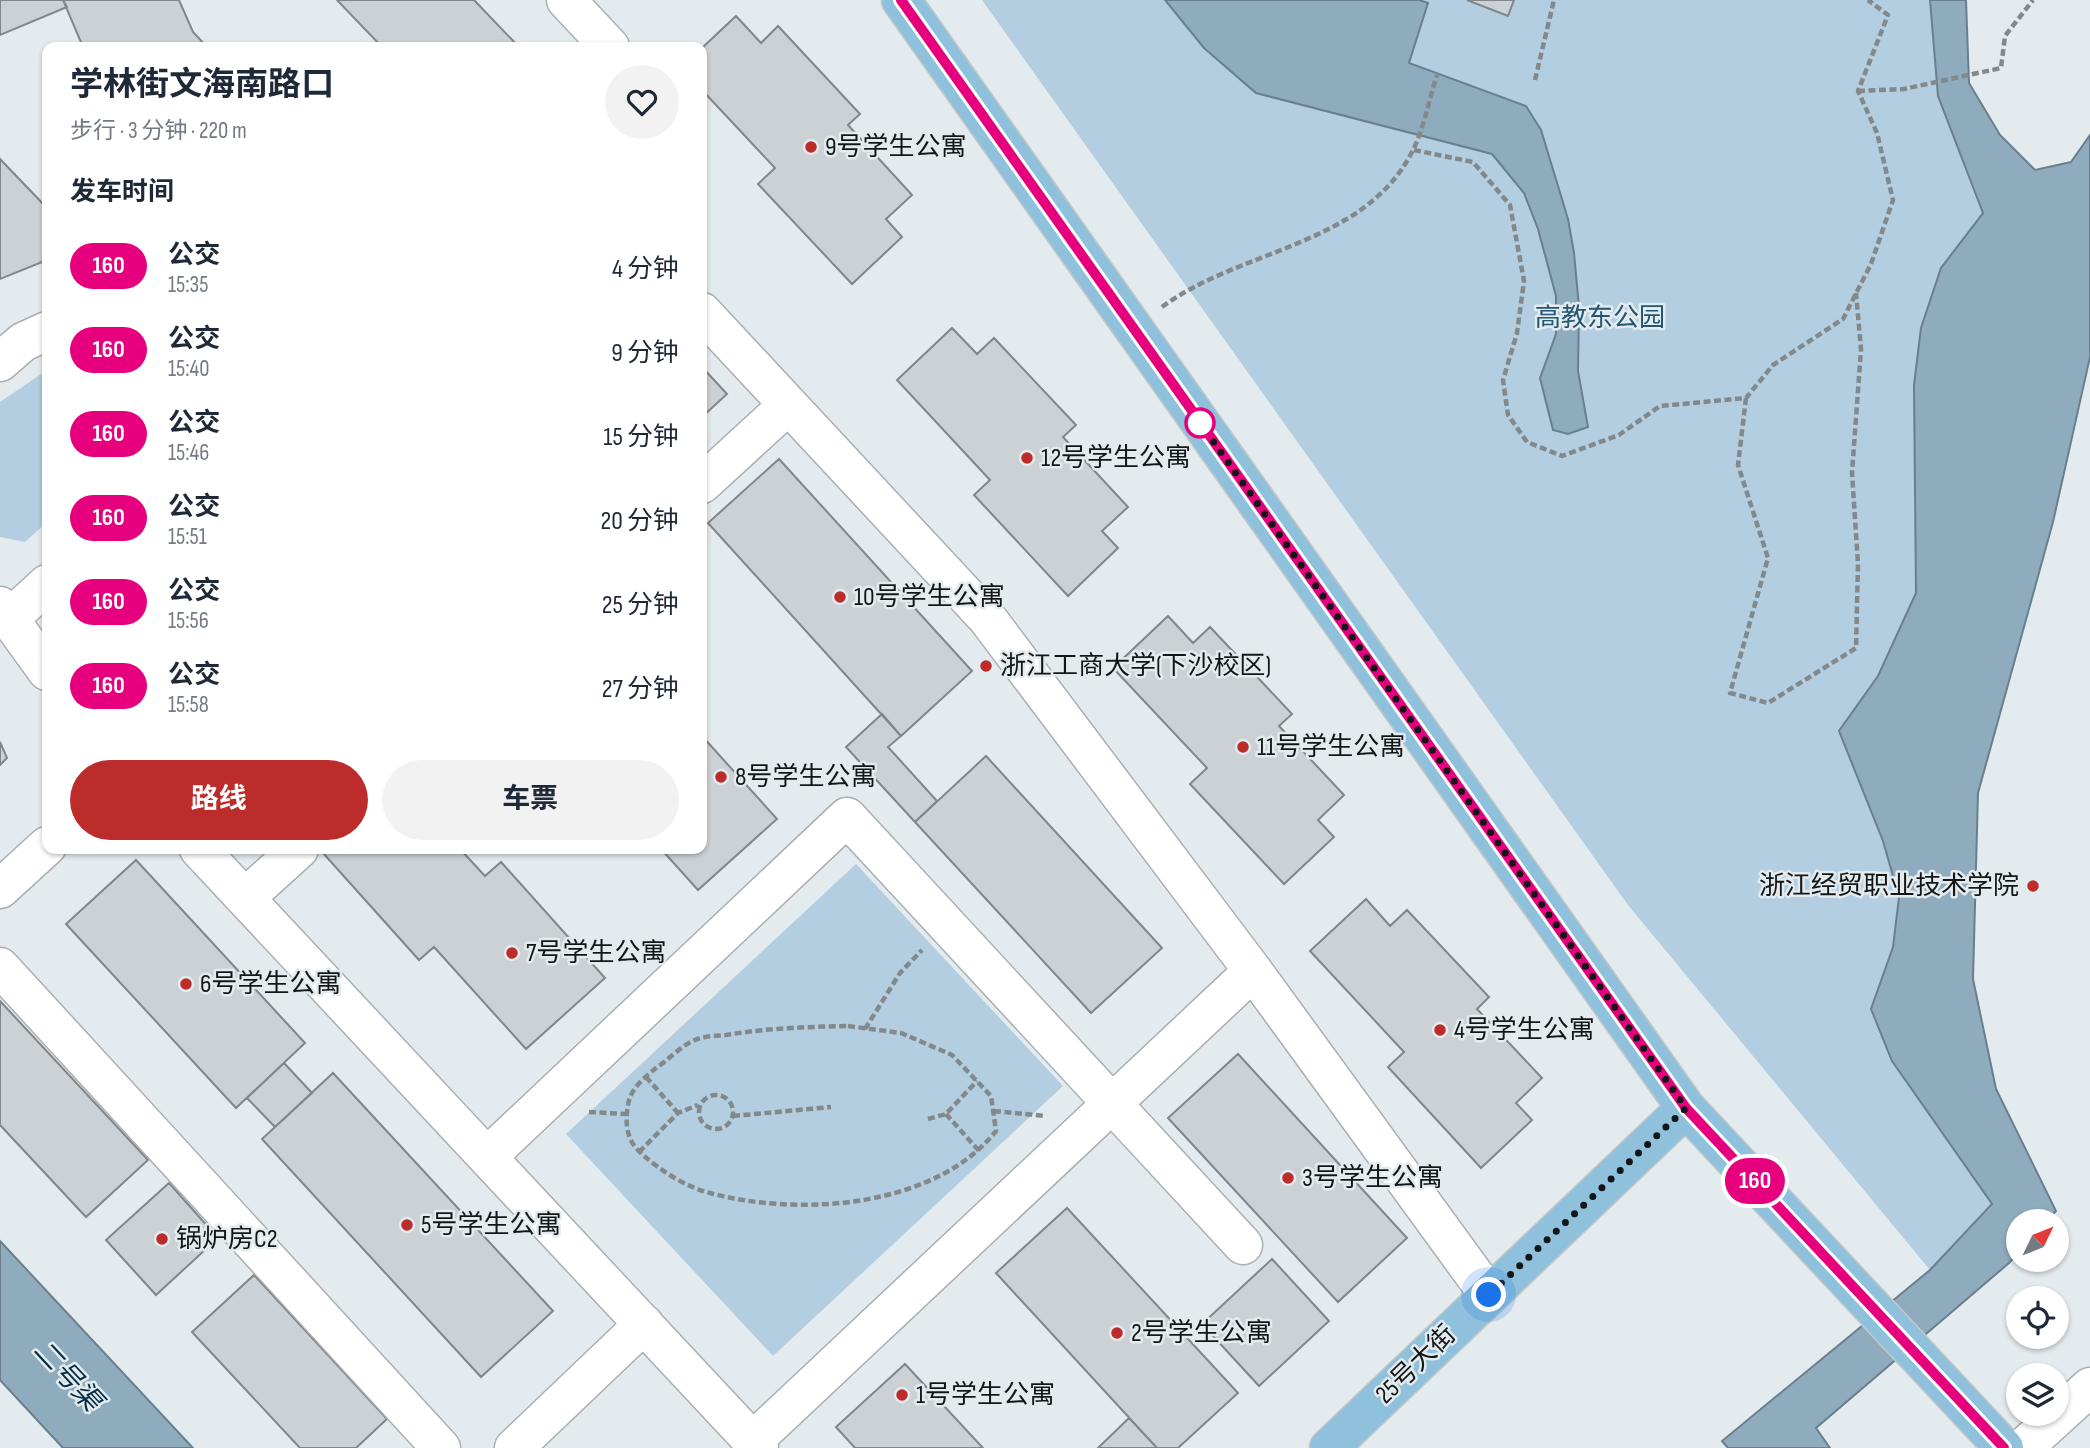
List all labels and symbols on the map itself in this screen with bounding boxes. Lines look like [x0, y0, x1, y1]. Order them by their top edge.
place label: 9号学生公寓 [825, 132, 967, 163]
marker: 9号学生公寓 [803, 139, 819, 155]
park label: 高教东公园 [1535, 303, 1665, 334]
unlabelled marker [1185, 408, 1215, 438]
place label: 12号学生公寓 [1041, 443, 1191, 474]
marker: 12号学生公寓 [1019, 450, 1035, 466]
place label: 10号学生公寓 [854, 582, 1005, 613]
marker: 10号学生公寓 [832, 589, 848, 605]
place label: 浙江工商大学(下沙校区) [1000, 651, 1271, 682]
marker: 浙江工商大学(下沙校区) [978, 658, 994, 674]
place label: 11号学生公寓 [1257, 732, 1405, 763]
marker: 11号学生公寓 [1235, 739, 1251, 755]
place label: 8号学生公寓 [735, 762, 876, 793]
marker: 8号学生公寓 [713, 769, 729, 785]
place label: 浙江经贸职业技术学院 [1759, 871, 2019, 902]
marker: 浙江经贸职业技术学院 [2025, 878, 2041, 894]
place label: 7号学生公寓 [526, 938, 666, 969]
marker: 7号学生公寓 [504, 945, 520, 961]
place label: 6号学生公寓 [200, 969, 341, 1000]
marker: 6号学生公寓 [178, 976, 194, 992]
place label: 4号学生公寓 [1454, 1015, 1595, 1046]
marker: 4号学生公寓 [1432, 1022, 1448, 1038]
line badge: 160 [1715, 1158, 1795, 1204]
place label: 3号学生公寓 [1302, 1163, 1443, 1194]
marker: 3号学生公寓 [1280, 1170, 1296, 1186]
north arrow [2006, 1209, 2068, 1272]
place label: 5号学生公寓 [421, 1210, 561, 1241]
marker: 5号学生公寓 [399, 1217, 415, 1233]
place label: 锅炉房C2 [176, 1224, 278, 1255]
marker: 锅炉房C2 [154, 1231, 170, 1247]
your location [1471, 1277, 1506, 1312]
place label: 2号学生公寓 [1131, 1318, 1272, 1349]
street label: 25号大街 [1370, 1319, 1462, 1411]
marker: 2号学生公寓 [1109, 1325, 1125, 1341]
water label: 二号渠 [26, 1334, 110, 1421]
place label: 1号学生公寓 [916, 1380, 1055, 1411]
marker: 1号学生公寓 [894, 1387, 910, 1403]

